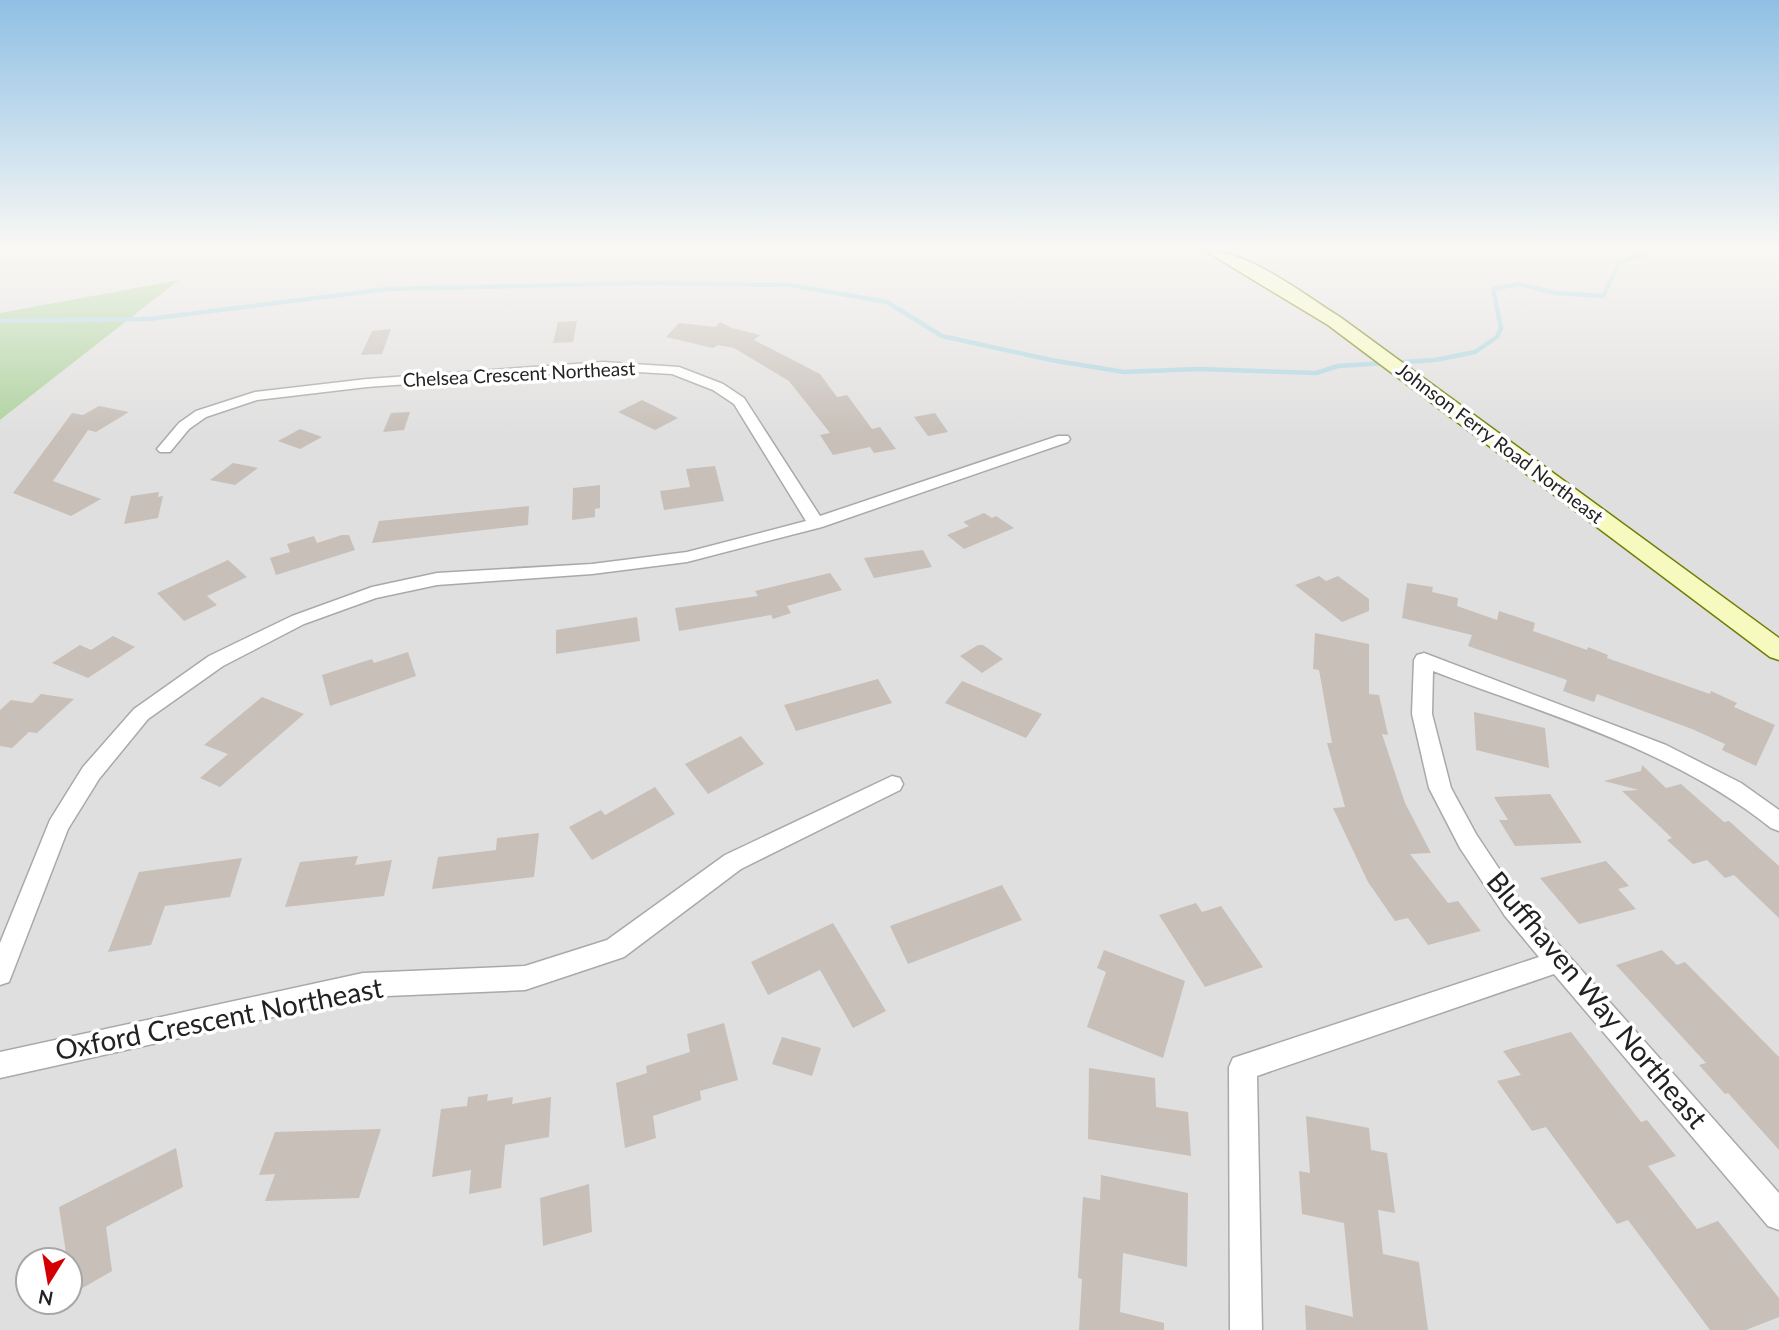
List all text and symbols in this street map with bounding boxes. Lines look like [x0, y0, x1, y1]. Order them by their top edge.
street label: Chelsea Crescent Northeast [402, 356, 636, 391]
street label: Johnson Ferry Road Northeast [1392, 357, 1608, 528]
street label: Bluffhaven Way Northeast [1480, 864, 1715, 1135]
street label: Oxford Crescent Northeast [52, 970, 385, 1066]
north arrow [14, 1246, 84, 1316]
text: N [36, 1285, 55, 1311]

